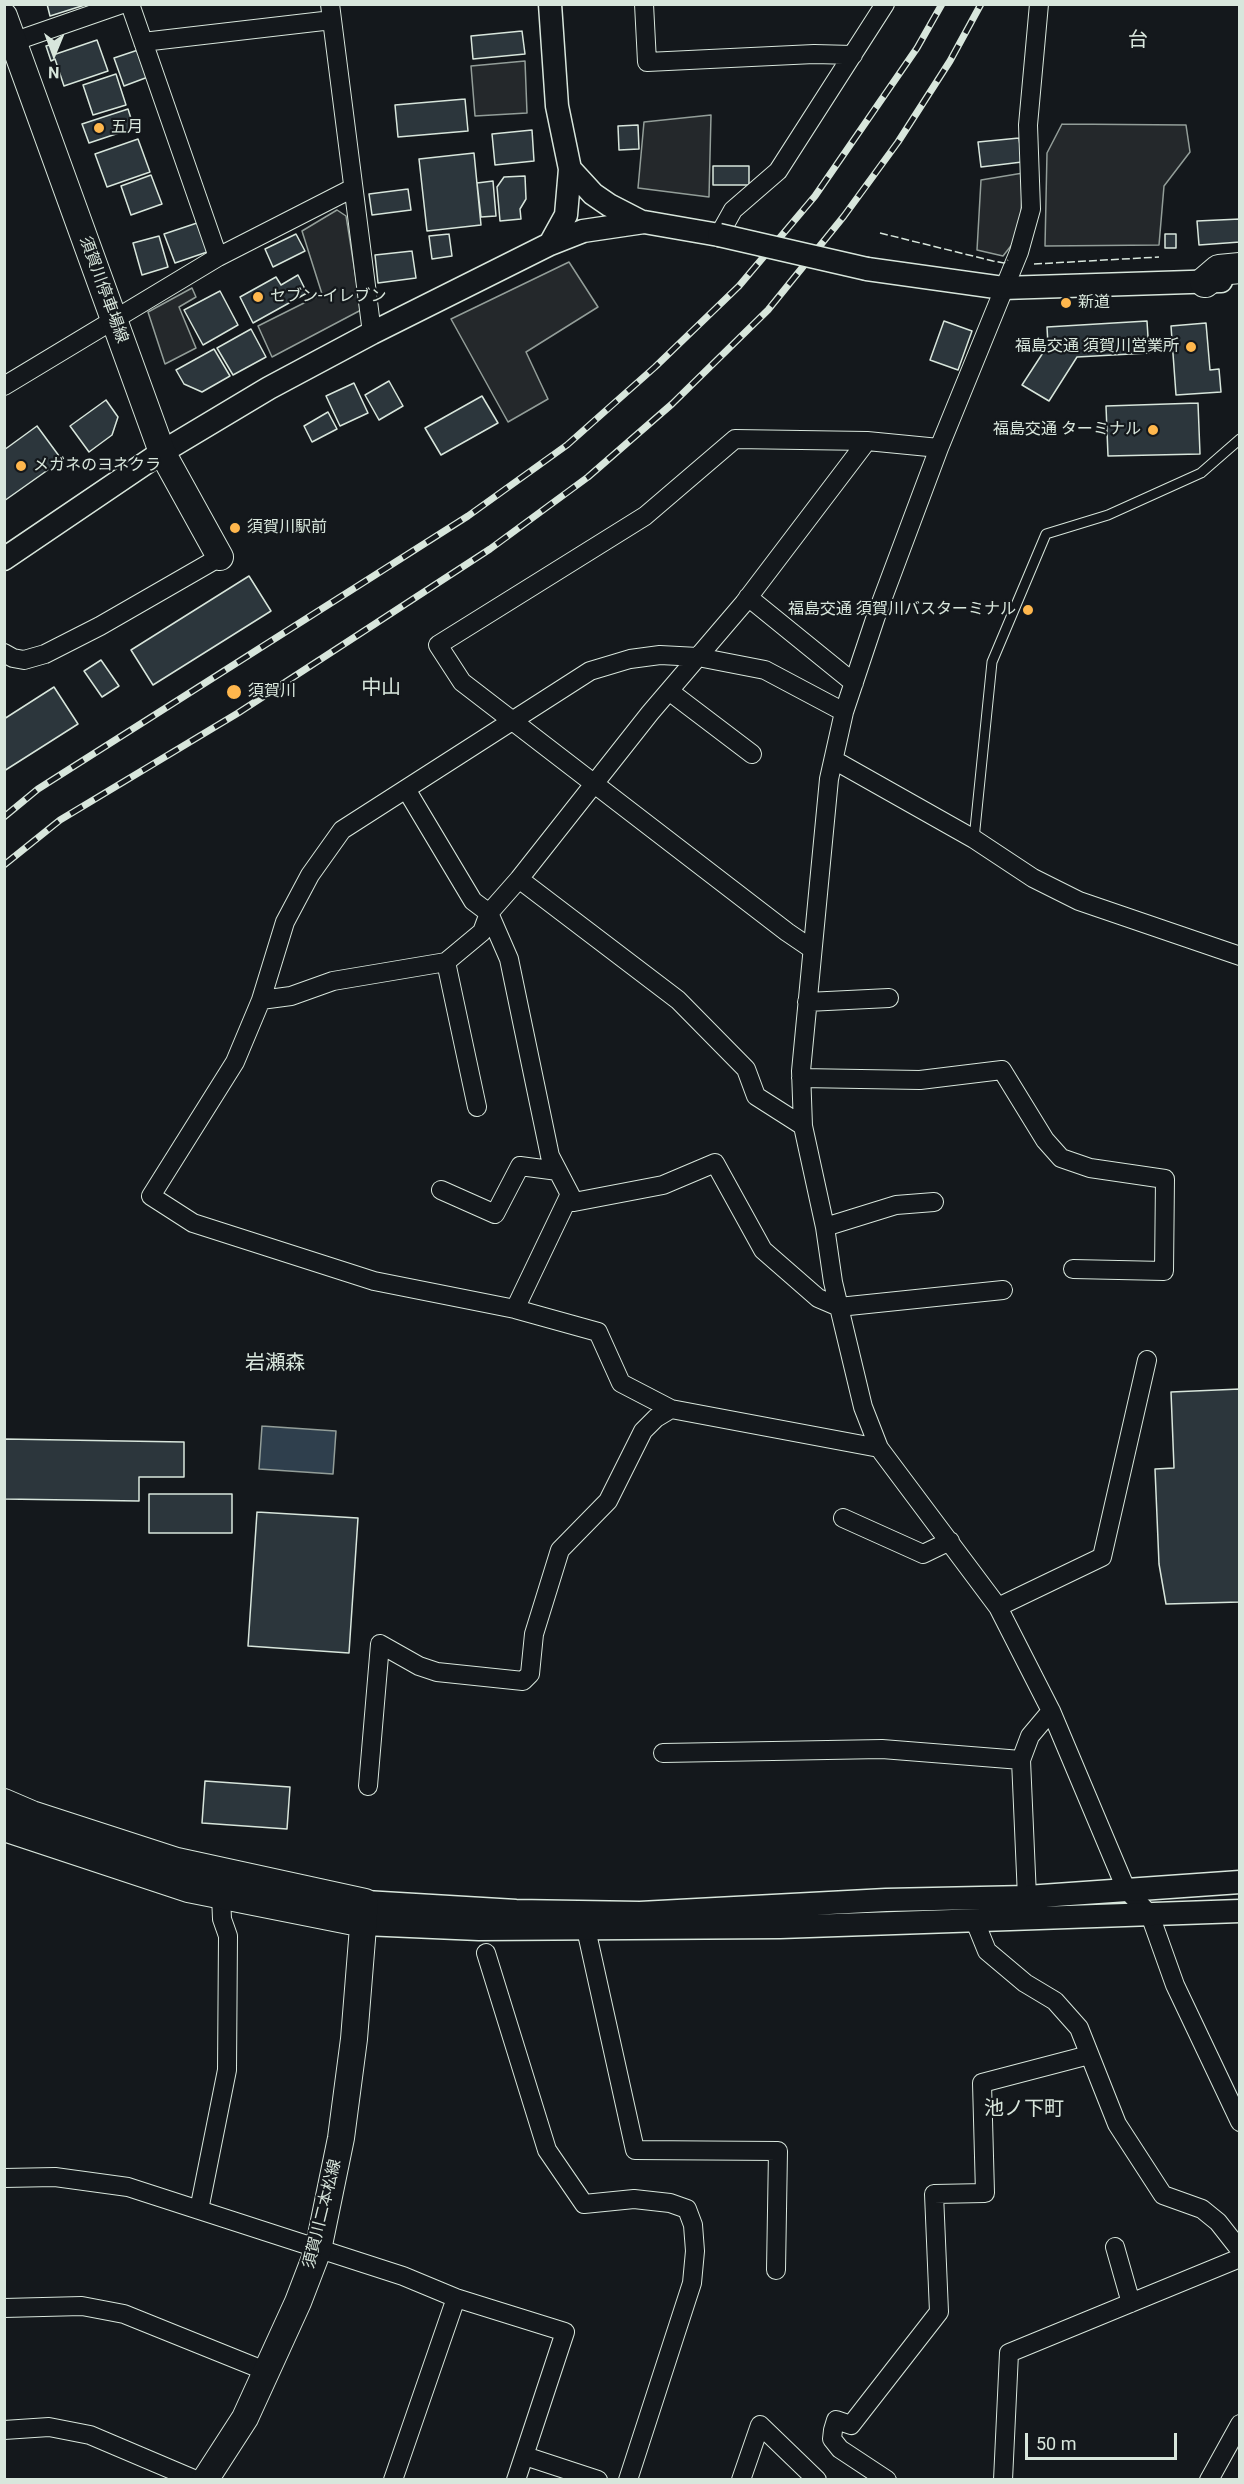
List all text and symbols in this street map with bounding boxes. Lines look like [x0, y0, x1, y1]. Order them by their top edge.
north arrow [24, 24, 84, 84]
district label: 台 [1128, 29, 1148, 53]
text: N [48, 63, 59, 82]
place label: 五月 [111, 118, 143, 138]
marker: 五月 [92, 121, 106, 135]
street label: 須賀川停車場線 [75, 234, 131, 346]
place label: セブン-イレブン [270, 287, 386, 307]
marker: セブン-イレブン [251, 290, 265, 304]
place label: 新道 [1078, 293, 1110, 313]
marker: 新道 [1059, 296, 1073, 310]
place label: 福島交通 須賀川営業所 [1015, 337, 1179, 357]
marker: 福島交通 須賀川営業所 [1184, 340, 1198, 354]
place label: 福島交通 ターミナル [993, 420, 1141, 440]
marker: 福島交通 ターミナル [1146, 423, 1160, 437]
place label: メガネのヨネクラ [33, 456, 161, 476]
marker: メガネのヨネクラ [14, 459, 28, 473]
place label: 須賀川駅前 [247, 518, 327, 538]
marker: 須賀川駅前 [228, 521, 242, 535]
place label: 福島交通 須賀川バスターミナル [788, 600, 1016, 620]
marker: 福島交通 須賀川バスターミナル [1021, 603, 1035, 617]
district label: 中山 [361, 677, 401, 701]
place label: 須賀川 [248, 682, 296, 702]
marker: 須賀川 [225, 683, 243, 701]
district label: 岩瀬森 [245, 1352, 305, 1376]
district label: 池ノ下町 [984, 2098, 1064, 2122]
street label: 須賀川二本松線 [300, 2157, 346, 2271]
scale bar [1028, 2421, 1180, 2459]
text: 50 m [1036, 2433, 1076, 2454]

